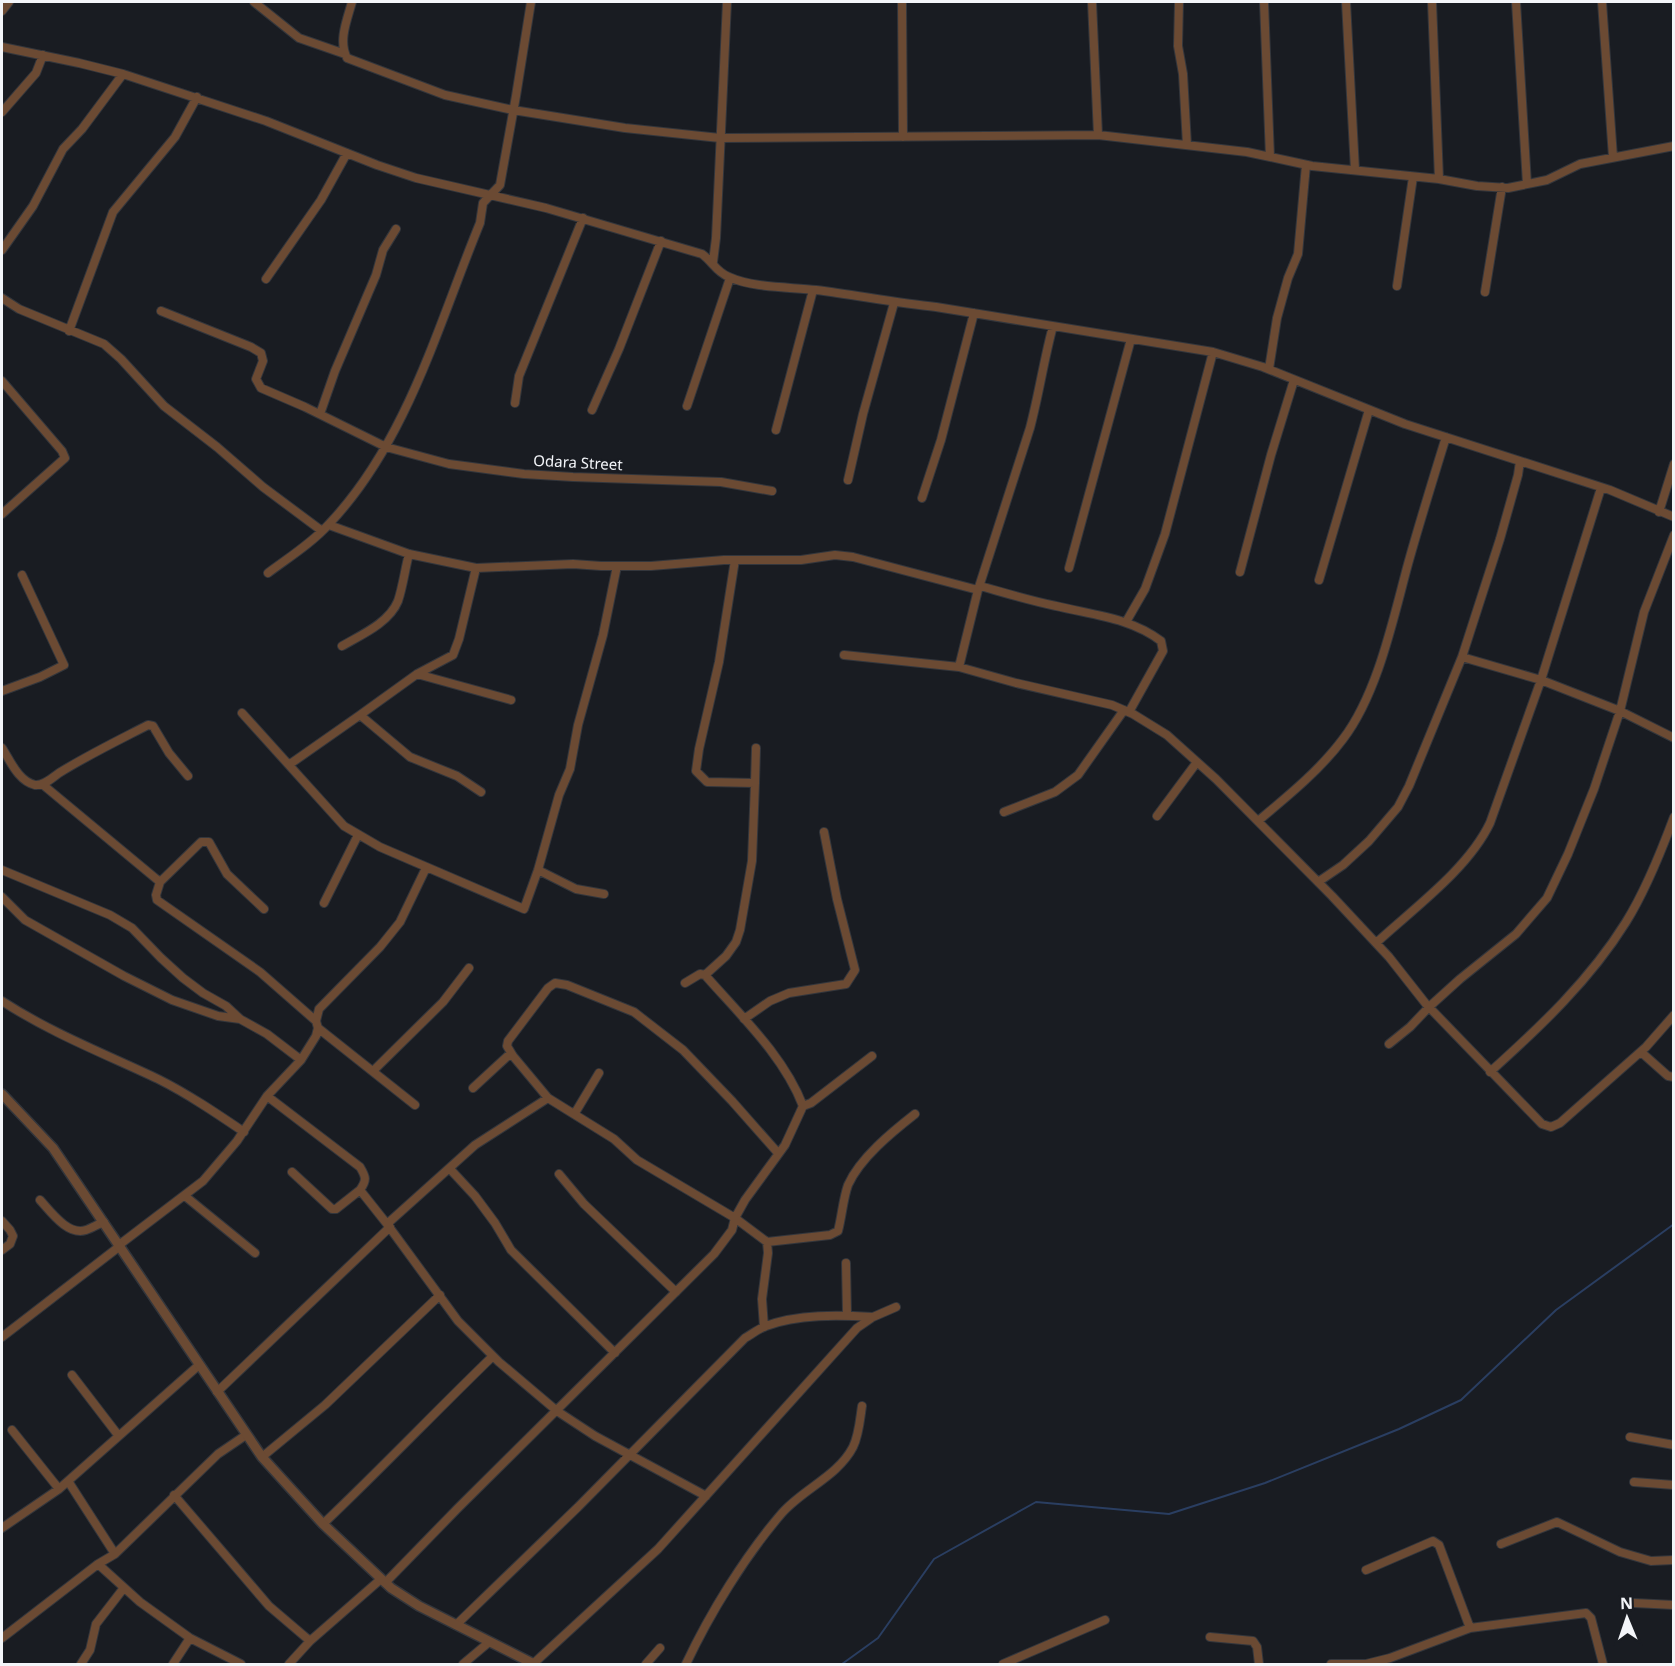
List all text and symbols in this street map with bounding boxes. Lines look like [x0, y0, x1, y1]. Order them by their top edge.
street label: Odara Street [533, 450, 624, 474]
north arrow [1597, 1588, 1657, 1648]
text: N [1620, 1592, 1633, 1614]

